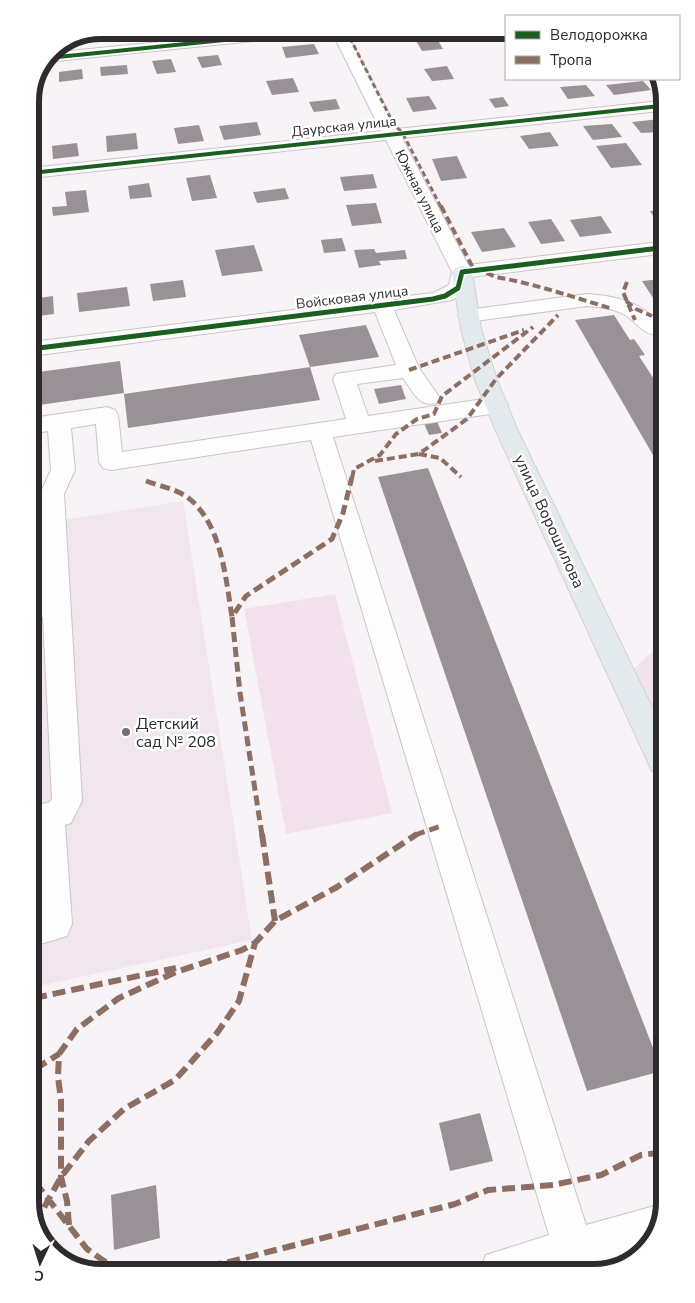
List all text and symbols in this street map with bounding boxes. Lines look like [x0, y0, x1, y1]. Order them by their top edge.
legend [505, 15, 680, 80]
text: Велодорожка [550, 25, 648, 45]
text: Тропа [550, 50, 592, 70]
street label: Даурская улица [290, 112, 398, 141]
street label: Южная улица [390, 146, 449, 236]
street label: Войсковая улица [295, 281, 409, 314]
street label: улица Ворошилова [509, 451, 590, 592]
place label: Детский сад № 208 [136, 713, 216, 753]
marker: Детский сад № 208 [120, 726, 132, 738]
north arrow [15, 1238, 65, 1288]
text: С [33, 1266, 45, 1285]

